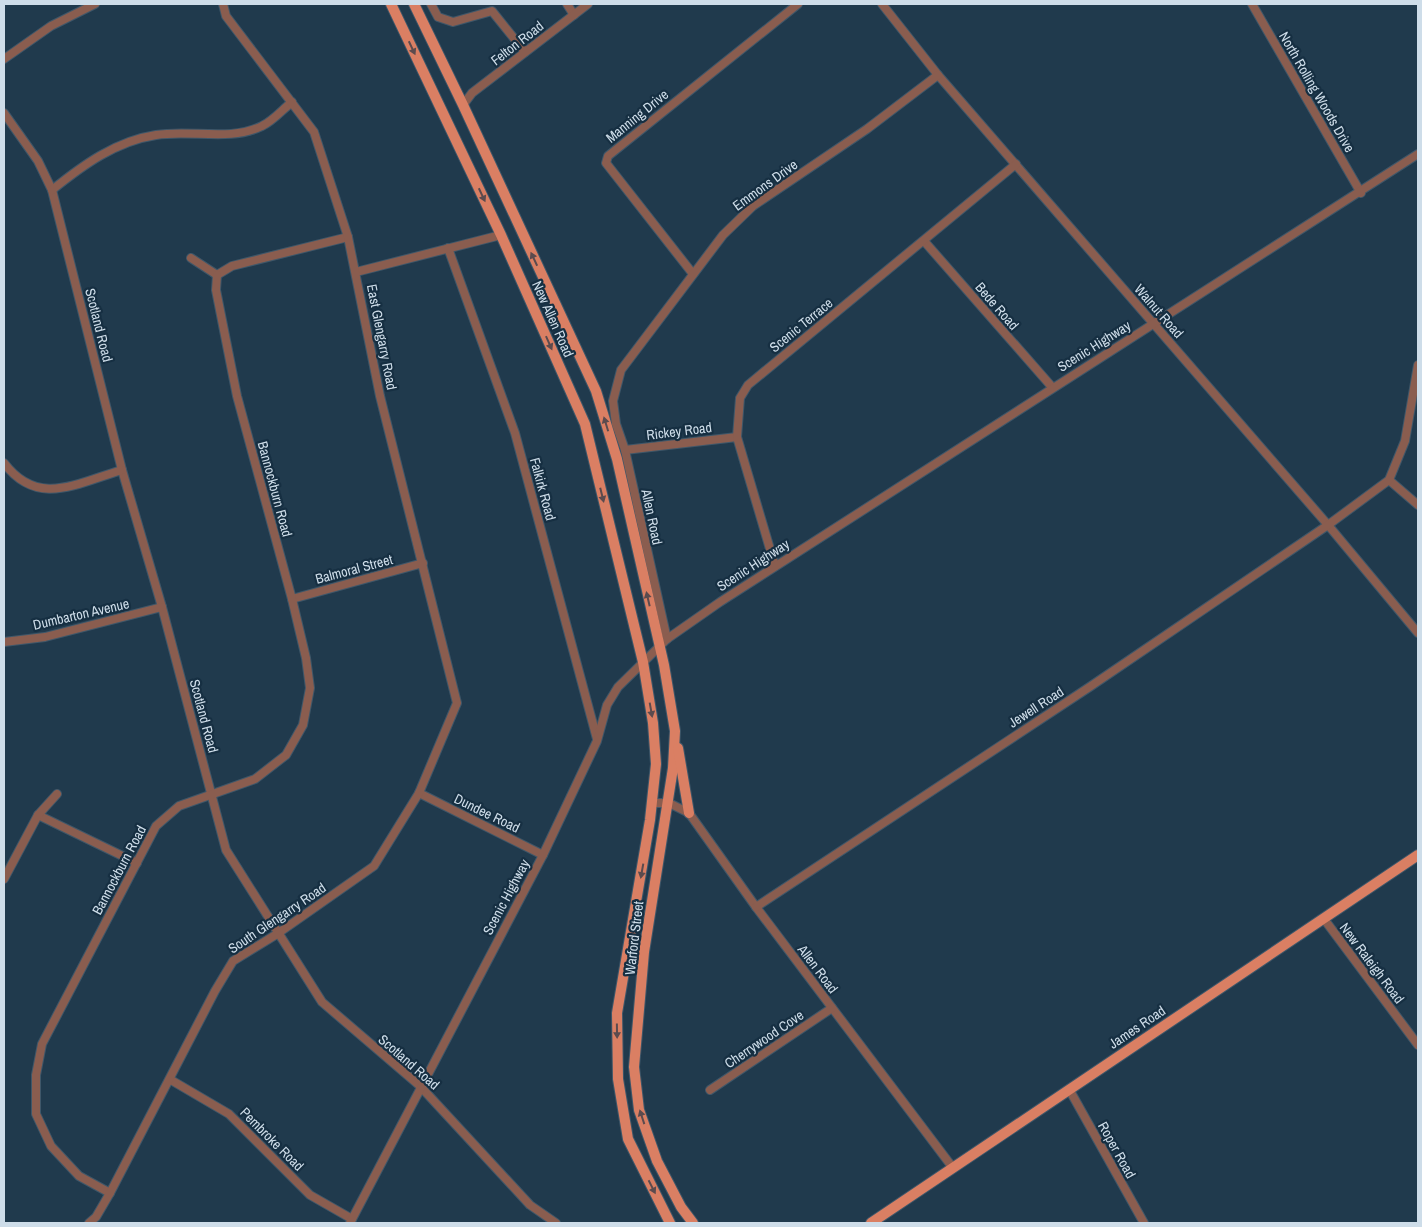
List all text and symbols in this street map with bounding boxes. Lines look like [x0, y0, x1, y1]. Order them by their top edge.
street label: Felton Road [487, 17, 547, 69]
street label: North Rolling Woods Drive [1275, 28, 1359, 156]
one-way arrow [408, 41, 416, 55]
street label: Manning Drive [602, 85, 672, 147]
street label: Emmons Drive [729, 155, 801, 215]
one-way arrow [478, 187, 486, 202]
one-way arrow [530, 252, 538, 266]
street label: New Allen Road [528, 278, 578, 360]
street label: Bede Road [971, 278, 1023, 334]
street label: Walnut Road [1131, 280, 1187, 342]
street label: East Glengarry Road [363, 283, 401, 391]
street label: Scotland Road [81, 286, 117, 364]
street label: Scenic Terrace [766, 294, 836, 356]
street label: Scenic Highway [1054, 316, 1134, 376]
one-way arrow [545, 336, 553, 350]
one-way arrow [601, 416, 609, 431]
street label: Rickey Road [645, 418, 713, 444]
street label: Bannockburn Road [254, 439, 296, 539]
street label: Falkirk Road [526, 456, 560, 522]
street label: Allen Road [637, 487, 667, 546]
one-way arrow [598, 488, 606, 503]
street label: Scenic Highway [713, 535, 793, 595]
street label: Balmoral Street [313, 550, 395, 588]
one-way arrow [644, 591, 652, 606]
street label: Dumbarton Avenue [31, 594, 131, 634]
street label: Scotland Road [186, 677, 222, 755]
street label: Jewell Road [1005, 682, 1067, 732]
one-way arrow [648, 702, 656, 718]
street label: Dundee Road [451, 789, 523, 837]
street label: Bannockburn Road [88, 822, 150, 918]
street label: Scenic Highway [479, 856, 534, 938]
one-way arrow [637, 863, 645, 879]
street label: South Glengarry Road [225, 879, 329, 957]
street label: Warford Street [621, 900, 647, 976]
street label: New Raleigh Road [1336, 919, 1408, 1007]
street label: Allen Road [793, 940, 842, 997]
street label: James Road [1105, 1002, 1169, 1052]
street label: Cherrywood Cove [721, 1006, 807, 1072]
one-way arrow [613, 1024, 621, 1040]
street label: Scotland Road [375, 1031, 443, 1093]
street label: Pembroke Road [236, 1103, 308, 1175]
one-way arrow [637, 1109, 645, 1124]
street label: Roper Road [1094, 1119, 1140, 1181]
one-way arrow [648, 1180, 656, 1195]

